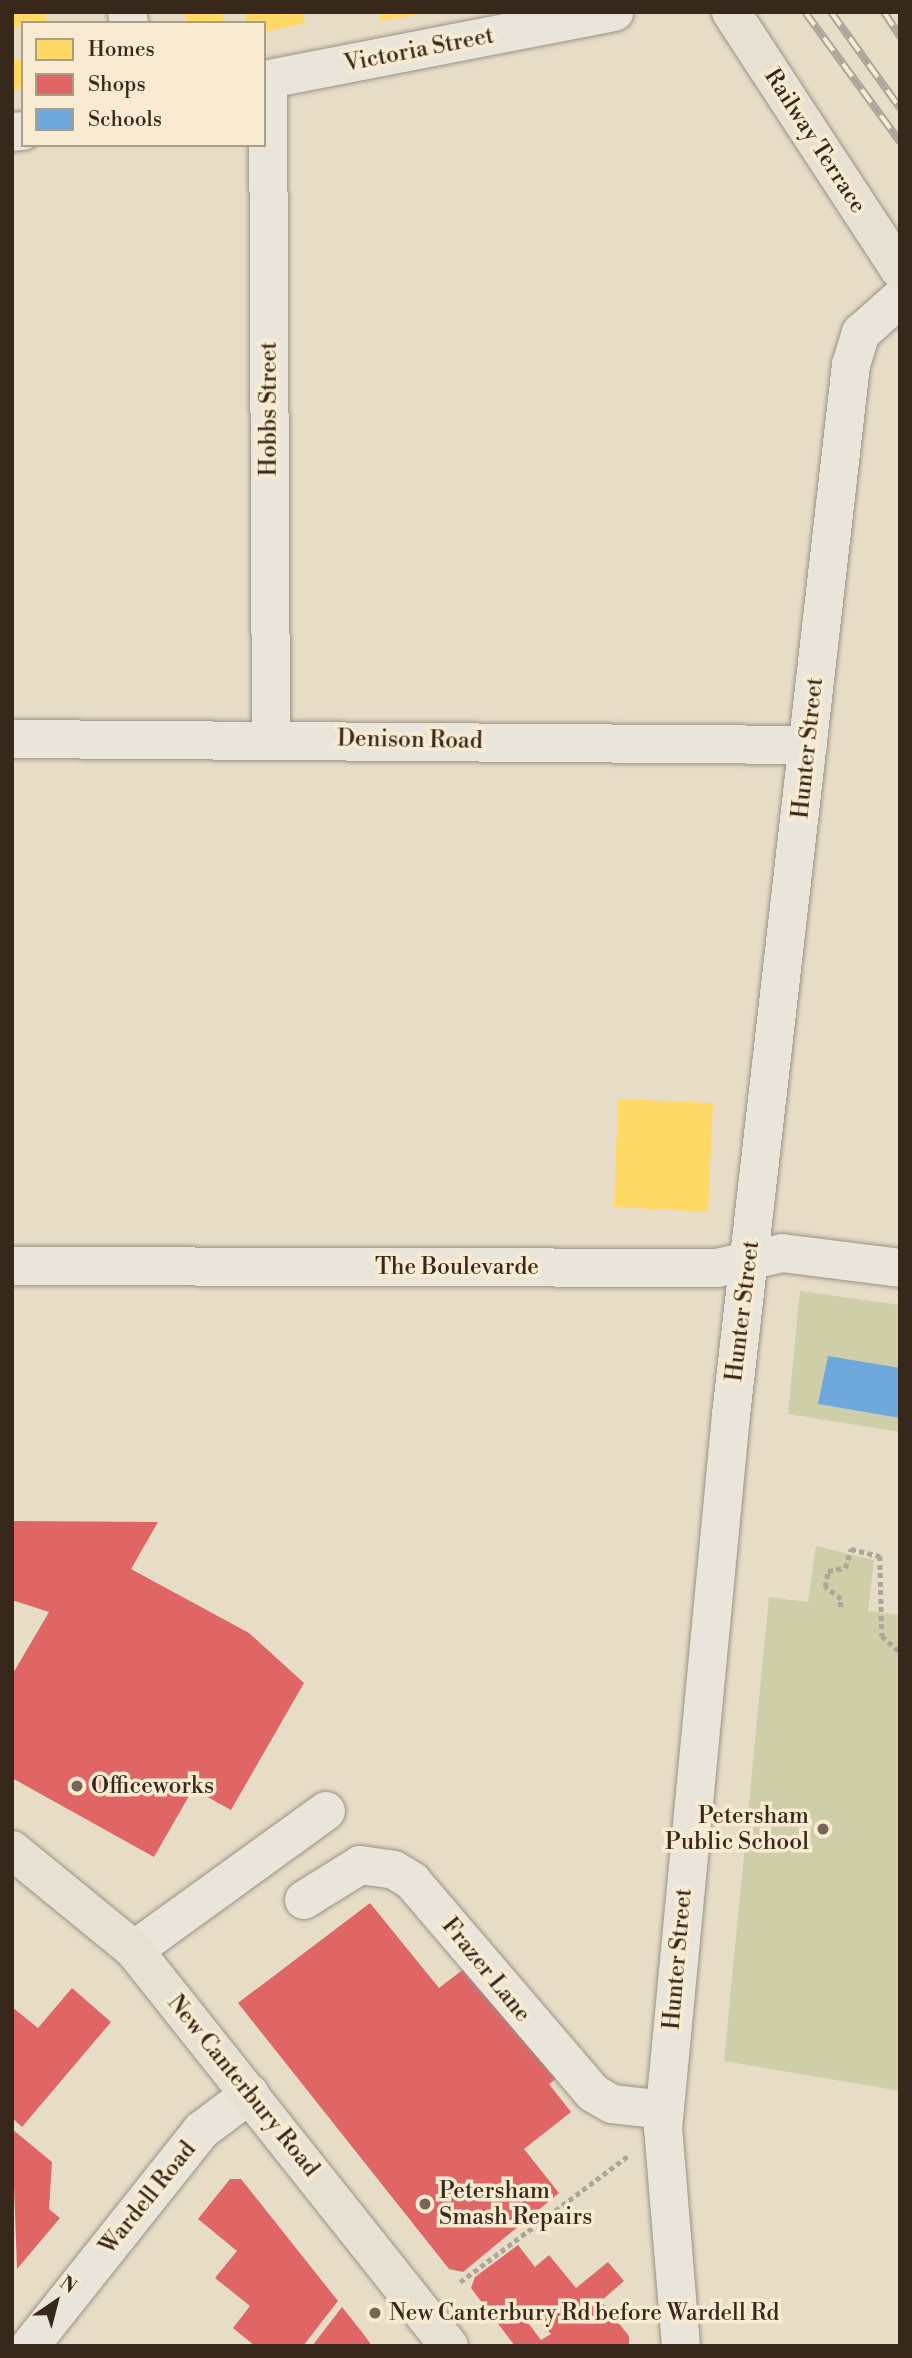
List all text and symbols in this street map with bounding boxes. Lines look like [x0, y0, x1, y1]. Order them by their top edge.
legend [21, 21, 266, 147]
street label: Victoria Street [342, 22, 496, 78]
text: Homes [88, 37, 155, 63]
street label: Railway Terrace [758, 64, 872, 218]
text: Shops [88, 72, 146, 98]
text: Schools [88, 107, 162, 133]
street label: Hobbs Street [255, 342, 283, 476]
street label: Hunter Street [787, 676, 829, 820]
street label: Denison Road [337, 725, 483, 755]
street label: Hunter Street [721, 1239, 765, 1383]
street label: The Boulevarde [375, 1253, 539, 1281]
place label: Officeworks [91, 1772, 214, 1800]
marker: Officeworks [69, 1778, 85, 1794]
place label: Petersham Public School [665, 1802, 809, 1856]
marker: Petersham Public School [815, 1821, 831, 1837]
street label: Hunter Street [658, 1887, 698, 2031]
street label: Frazer Lane [436, 1912, 536, 2028]
street label: New Canterbury Road [161, 1990, 325, 2182]
street label: Wardell Road [94, 2136, 202, 2260]
place label: Petersham Smash Repairs [439, 2177, 592, 2231]
marker: Petersham Smash Repairs [417, 2196, 433, 2212]
north arrow [21, 2267, 91, 2337]
text: N [55, 2271, 81, 2299]
place label: New Canterbury Rd before Wardell Rd [389, 2299, 779, 2327]
marker: New Canterbury Rd before Wardell Rd [367, 2305, 383, 2321]

